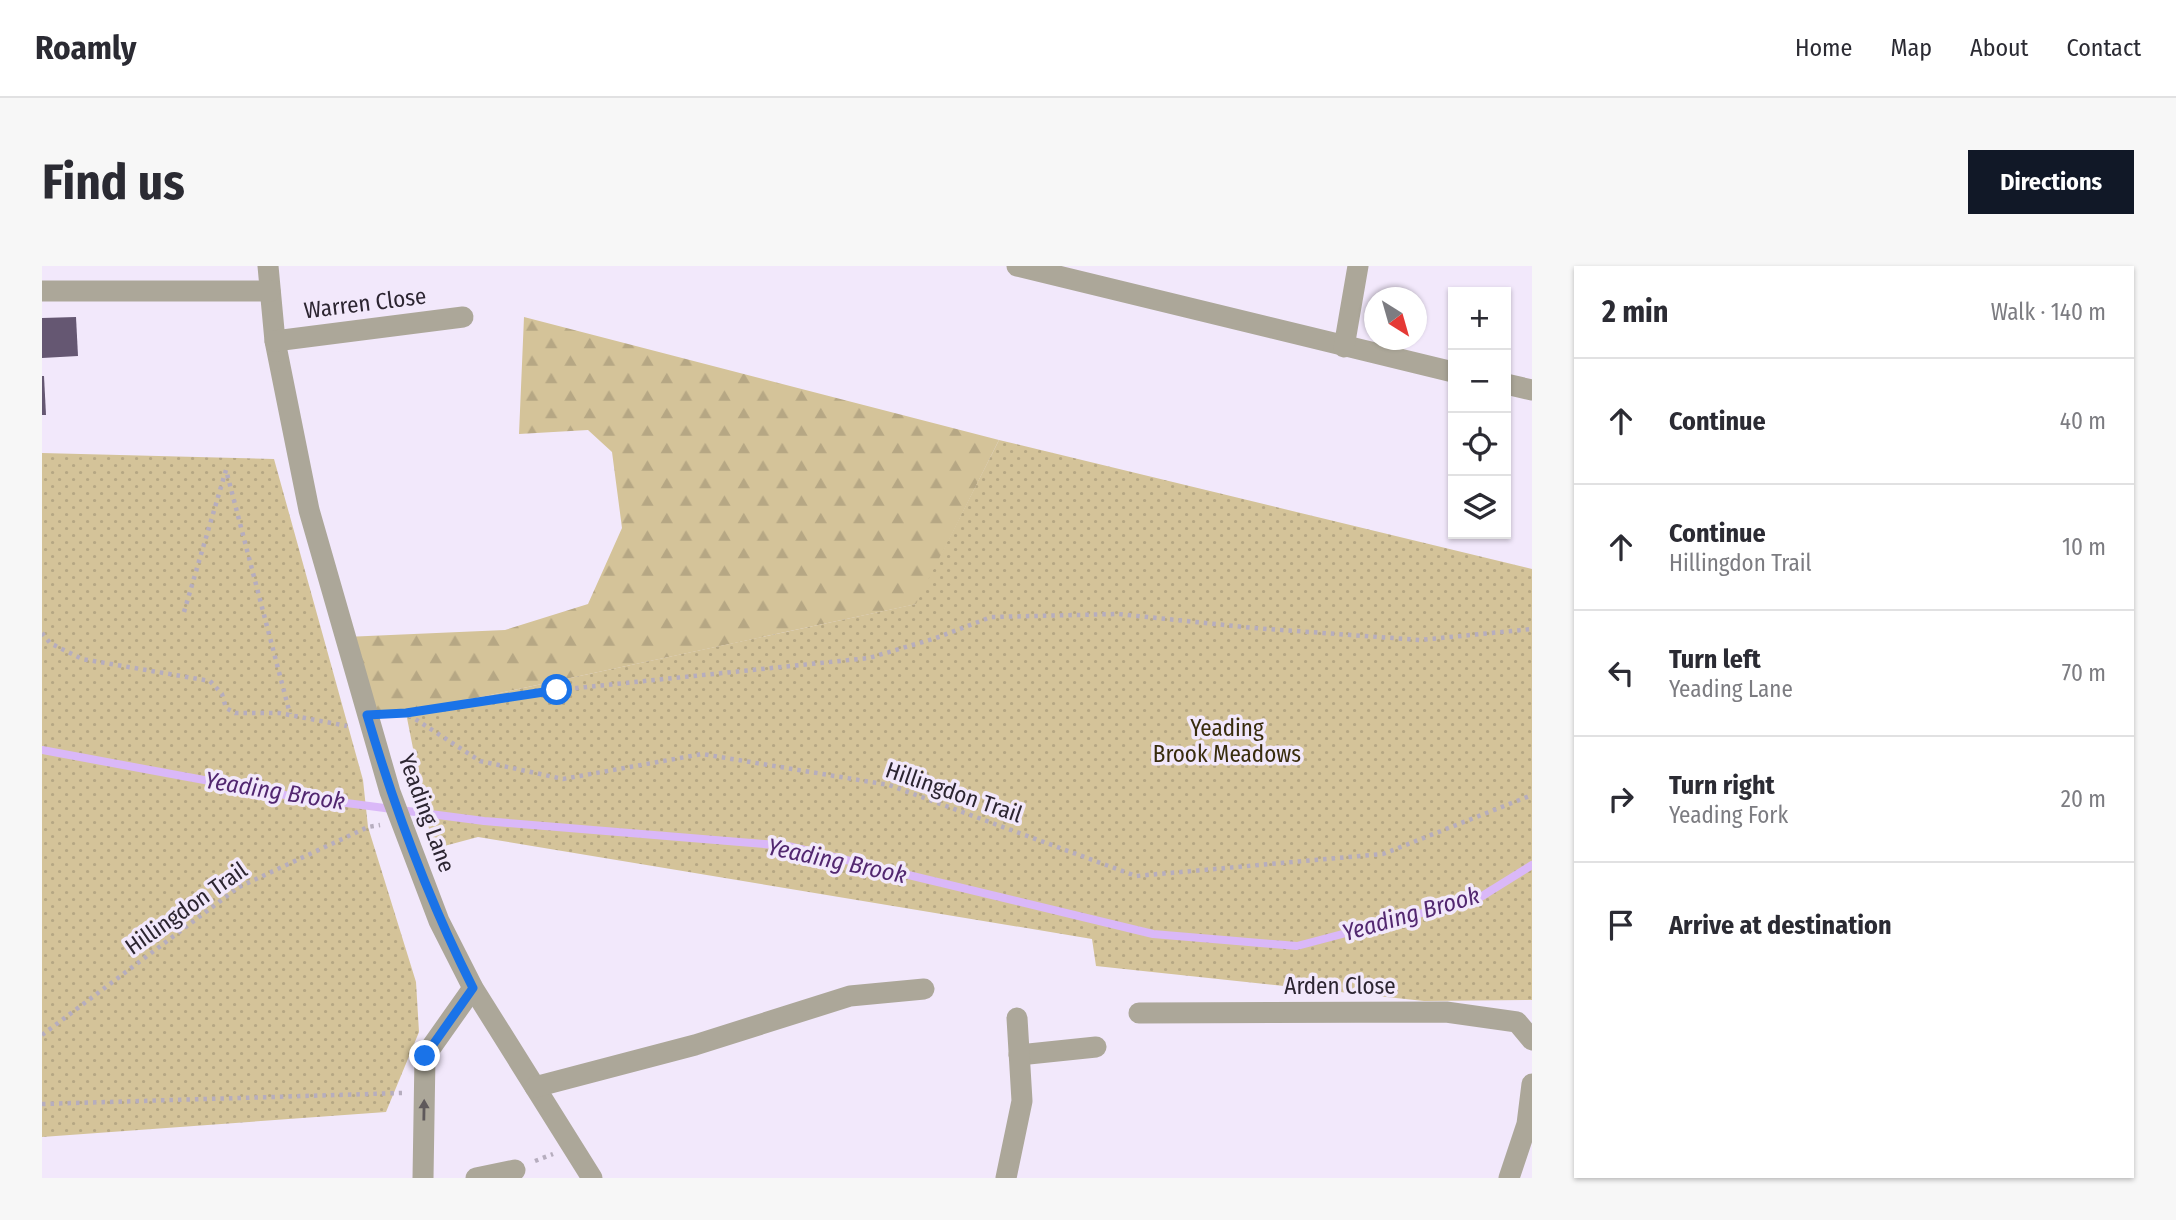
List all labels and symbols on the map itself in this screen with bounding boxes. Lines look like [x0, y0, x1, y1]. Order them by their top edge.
street label: Warren Close [302, 282, 428, 324]
north arrow [1364, 287, 1427, 350]
route start [541, 674, 572, 705]
park label: Yeading Brook Meadows [1153, 714, 1301, 768]
street label: Yeading Lane [393, 750, 461, 876]
street label: Hillingdon Trail [882, 756, 1026, 828]
water label: Yeading Brook [203, 766, 347, 816]
water label: Yeading Brook [765, 833, 909, 889]
street label: Hillingdon Trail [120, 856, 252, 960]
water label: Yeading Brook [1339, 881, 1483, 947]
street label: Arden Close [1284, 972, 1396, 1000]
route end [409, 1040, 440, 1071]
one-way arrow [418, 1099, 430, 1121]

